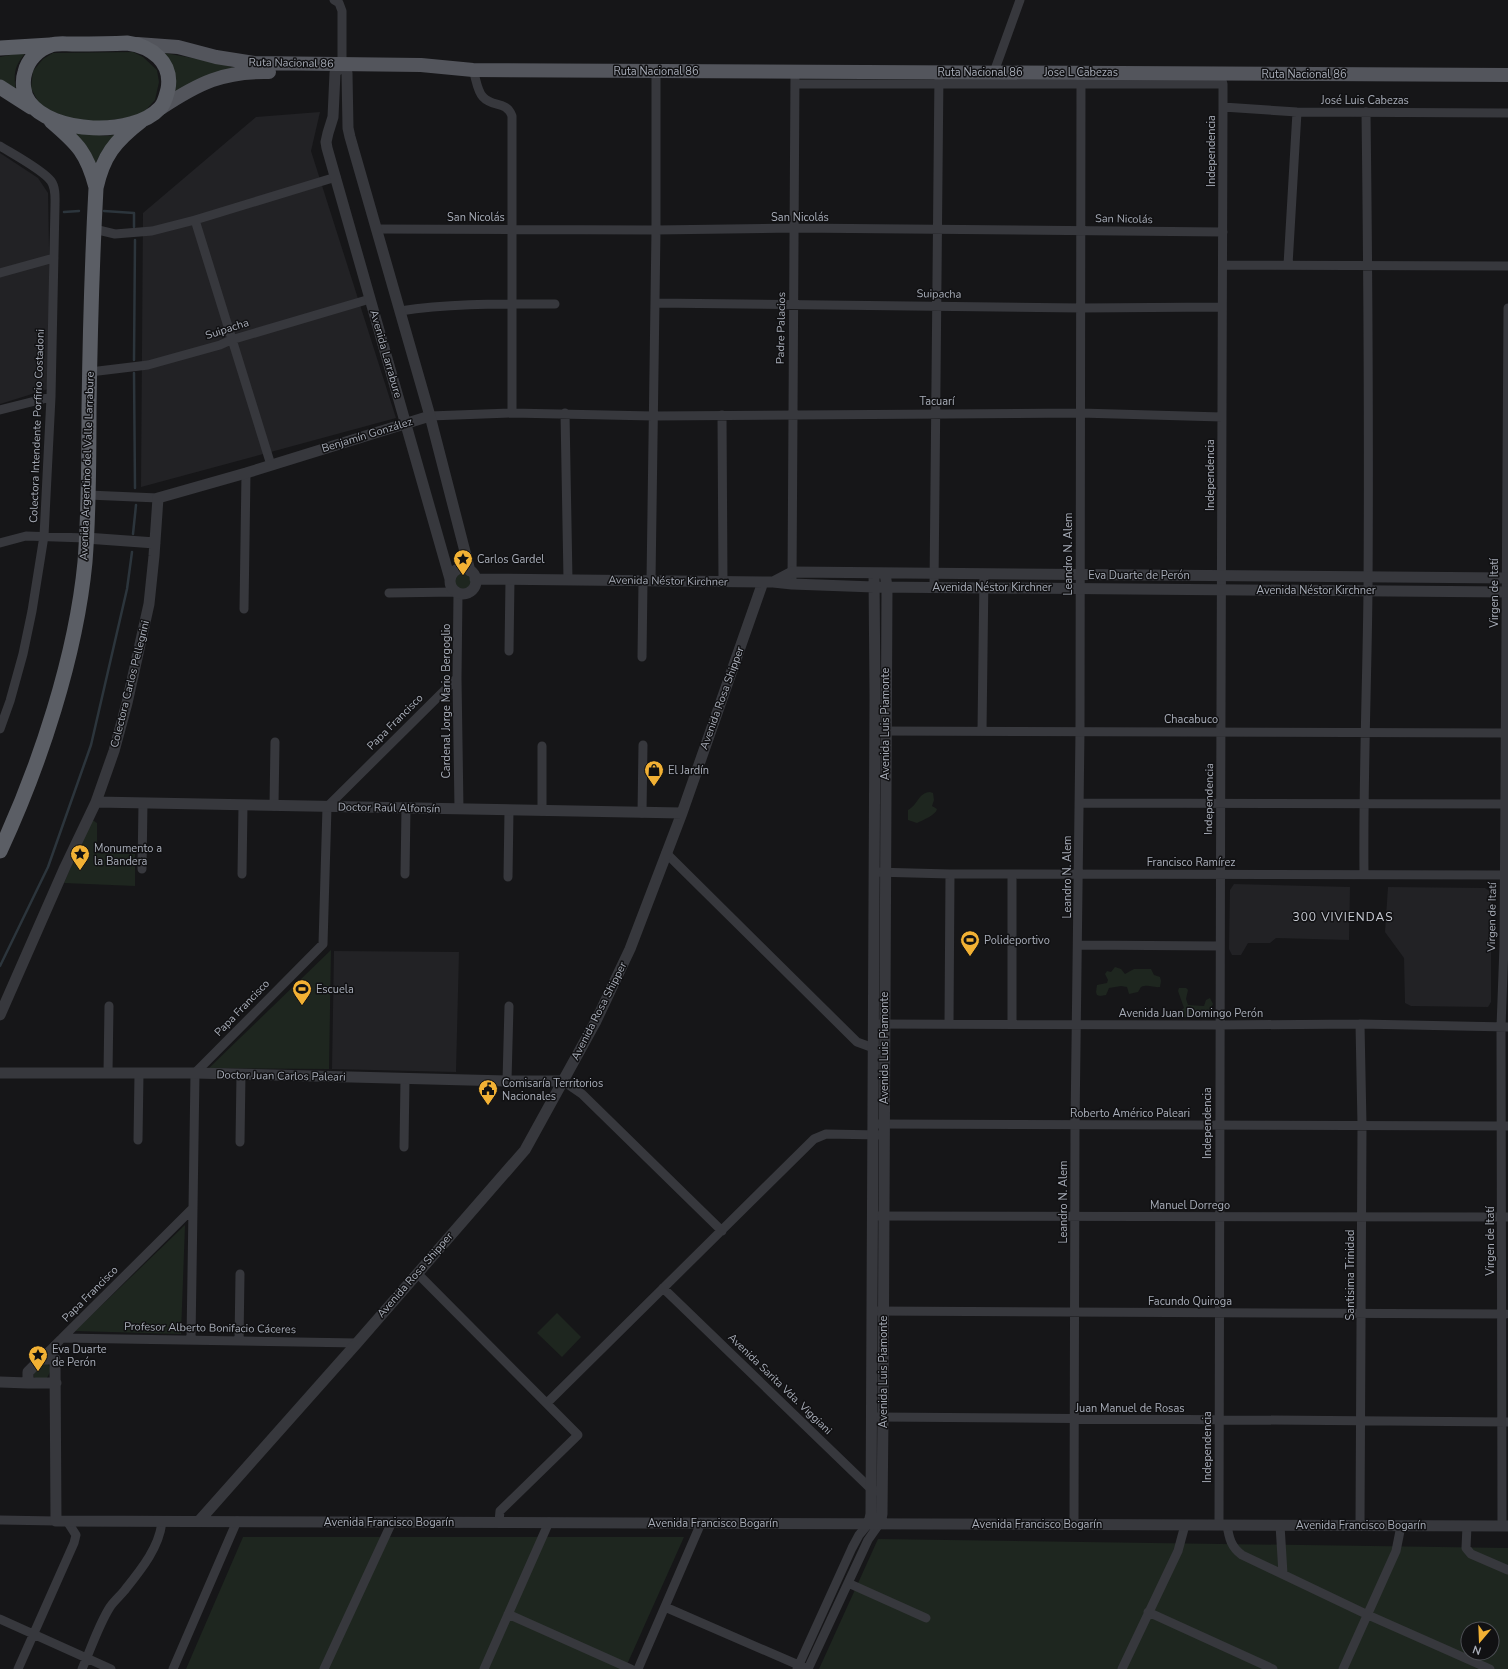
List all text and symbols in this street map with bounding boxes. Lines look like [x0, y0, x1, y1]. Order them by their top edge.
street label: Ruta Nacional 86 [248, 55, 334, 71]
street label: Ruta Nacional 86 [613, 64, 699, 79]
street label: Ruta Nacional 86 [937, 65, 1023, 80]
street label: Jose L Cabezas [1043, 65, 1118, 80]
street label: Ruta Nacional 86 [1261, 67, 1347, 82]
street label: José Luis Cabezas [1320, 93, 1409, 108]
street label: Independencia [1204, 115, 1219, 187]
street label: San Nicolás [447, 210, 505, 225]
street label: San Nicolás [771, 210, 829, 225]
street label: San Nicolás [1095, 211, 1153, 227]
street label: Suipacha [916, 286, 962, 302]
street label: Padre Palacios [773, 292, 789, 364]
street label: Avenida Larrabure [366, 308, 406, 400]
street label: Suipacha [203, 315, 251, 343]
street label: Colectora Intendente Porfirio Costadoni [26, 329, 48, 523]
street label: Avenida Argentino del Valle Larrabure [76, 371, 98, 561]
street label: Tacuarí [919, 394, 956, 409]
street label: Benjamín González [320, 414, 414, 456]
street label: Independencia [1203, 439, 1218, 511]
street label: Leandro N. Alem [1061, 512, 1076, 596]
place icon: Carlos Gardel [452, 548, 474, 576]
place label: Carlos Gardel [477, 552, 545, 567]
street label: Virgen de Itatí [1487, 557, 1502, 629]
street label: Eva Duarte de Perón [1088, 568, 1190, 583]
street label: Avenida Néstor Kirchner [608, 572, 728, 590]
street label: Avenida Néstor Kirchner [932, 580, 1052, 595]
street label: Avenida Néstor Kirchner [1256, 583, 1376, 598]
street label: Colectora Carlos Pellegrini [107, 619, 153, 749]
street label: Cardenal Jorge Mario Bergoglio [439, 624, 454, 778]
street label: Avenida Rosa Shipper [696, 644, 748, 752]
street label: Avenida Luis Piamonte [878, 668, 893, 780]
street label: Papa Francisco [364, 691, 426, 753]
street label: Chacabuco [1164, 712, 1218, 727]
shop icon: El Jardín [643, 759, 665, 787]
place label: El Jardín [668, 763, 709, 778]
street label: Independencia [1201, 763, 1217, 835]
street label: Doctor Raúl Alfonsín [338, 800, 440, 816]
street label: Leandro N. Alem [1060, 835, 1075, 919]
place label: Monumento a la Bandera [94, 841, 162, 869]
place icon: Monumento a la Bandera [69, 843, 91, 871]
street label: Francisco Ramírez [1147, 855, 1235, 870]
street label: Virgen de Itatí [1484, 881, 1500, 953]
district label: 300 VIVIENDAS [1292, 909, 1394, 925]
sports icon: Polideportivo [959, 929, 981, 957]
place label: Polideportivo [984, 933, 1050, 948]
street label: Avenida Rosa Shipper [568, 959, 630, 1063]
street label: Papa Francisco [211, 976, 273, 1040]
sports icon: Escuela [291, 978, 313, 1006]
place label: Escuela [316, 982, 354, 997]
street label: Avenida Luis Piamonte [877, 992, 892, 1104]
street label: Avenida Juan Domingo Perón [1119, 1006, 1263, 1021]
street label: Doctor Juan Carlos Paleari [216, 1067, 346, 1085]
place label: Comisaría Territorios Nacionales [502, 1076, 603, 1104]
public building icon: Comisaría Territorios Nacionales [477, 1078, 499, 1106]
street label: Independencia [1200, 1087, 1215, 1159]
street label: Roberto Américo Paleari [1070, 1106, 1190, 1121]
street label: Leandro N. Alem [1056, 1160, 1071, 1244]
street label: Manuel Dorrego [1150, 1198, 1230, 1213]
street label: Virgen de Itatí [1483, 1205, 1498, 1277]
street label: Avenida Rosa Shipper [374, 1229, 456, 1321]
street label: Santisima Trinidad [1343, 1230, 1358, 1320]
street label: Papa Francisco [59, 1263, 121, 1325]
street label: Facundo Quiroga [1148, 1294, 1232, 1309]
street label: Avenida Luis Piamonte [876, 1316, 891, 1428]
street label: Profesor Alberto Bonifacio Cáceres [124, 1319, 296, 1337]
street label: Avenida Sarita Vda. Viggiani [725, 1330, 835, 1438]
place label: Eva Duarte de Perón [52, 1342, 107, 1370]
place icon: Eva Duarte de Perón [27, 1344, 49, 1372]
street label: Juan Manuel de Rosas [1074, 1401, 1185, 1416]
street label: Independencia [1200, 1411, 1215, 1483]
street label: Avenida Francisco Bogarín [324, 1515, 454, 1530]
street label: Avenida Francisco Bogarín [648, 1516, 778, 1531]
street label: Avenida Francisco Bogarín [972, 1517, 1102, 1532]
street label: Avenida Francisco Bogarín [1296, 1518, 1426, 1533]
north arrow [1460, 1621, 1500, 1661]
text: N [1471, 1642, 1483, 1658]

